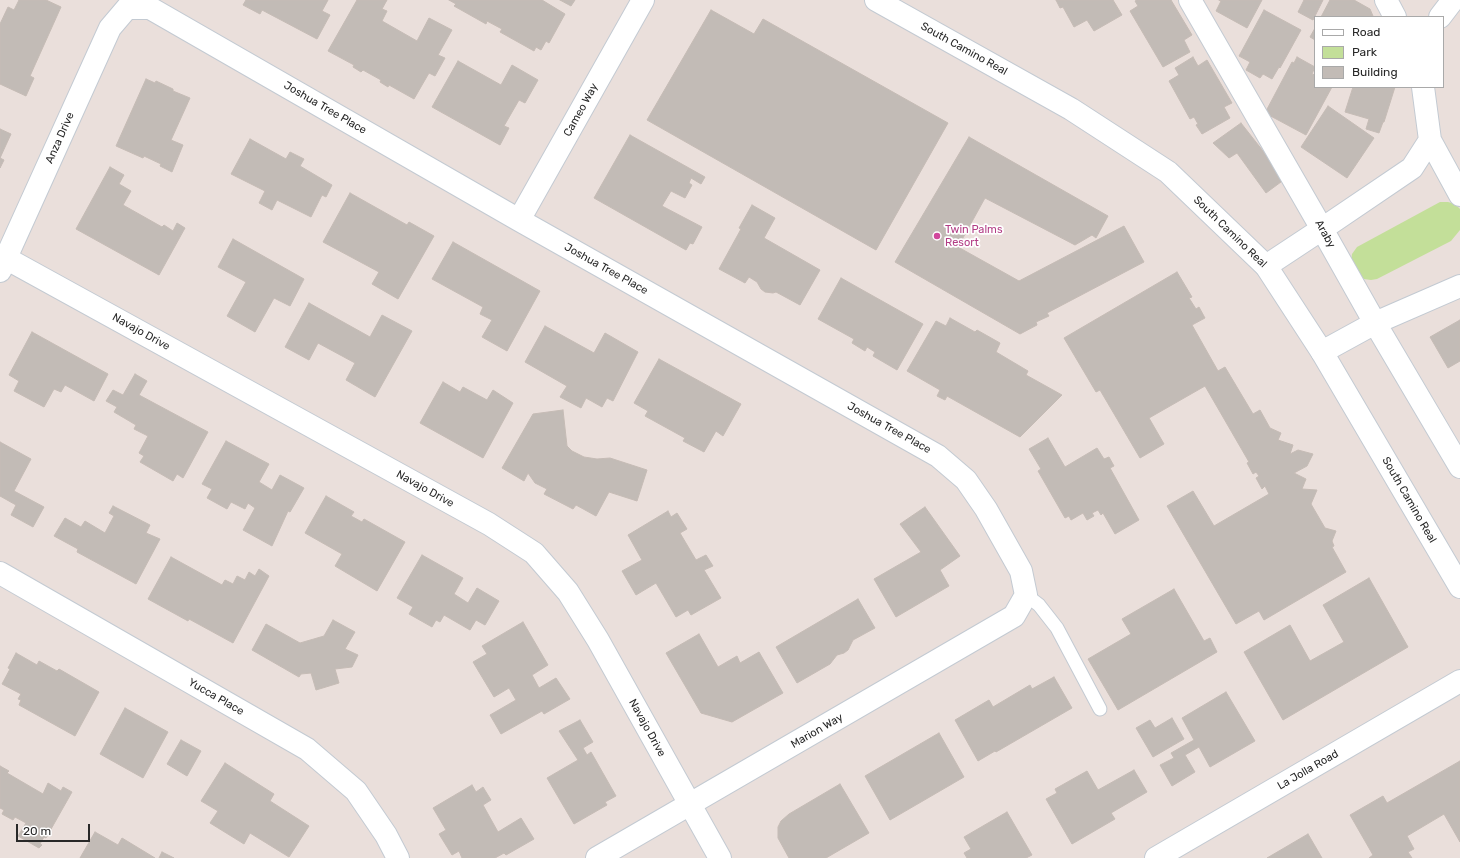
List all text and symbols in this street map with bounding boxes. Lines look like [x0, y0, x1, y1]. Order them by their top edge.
legend [1314, 16, 1444, 88]
street label: South Camino Real [918, 20, 1010, 78]
text: Road [1352, 25, 1380, 39]
text: Park [1352, 45, 1377, 59]
text: Building [1352, 65, 1398, 79]
street label: Joshua Tree Place [281, 79, 369, 137]
street label: Cameo Way [561, 81, 601, 139]
street label: Anza Drive [43, 110, 77, 166]
street label: South Camino Real [1191, 194, 1269, 270]
street label: Araby [1312, 218, 1338, 250]
place label: Twin Palms Resort [945, 223, 1003, 249]
marker: Twin Palms Resort [932, 231, 942, 241]
street label: Joshua Tree Place [562, 241, 650, 297]
street label: Navajo Drive [110, 311, 172, 353]
street label: Joshua Tree Place [845, 400, 933, 456]
street label: South Camino Real [1379, 455, 1439, 545]
street label: Navajo Drive [394, 468, 456, 510]
street label: Yucca Place [186, 676, 246, 718]
street label: Navajo Drive [626, 697, 668, 759]
street label: Marion Way [789, 711, 845, 751]
street label: La Jolla Road [1275, 747, 1341, 793]
scale bar [18, 816, 92, 842]
text: 20 m [23, 824, 51, 838]

